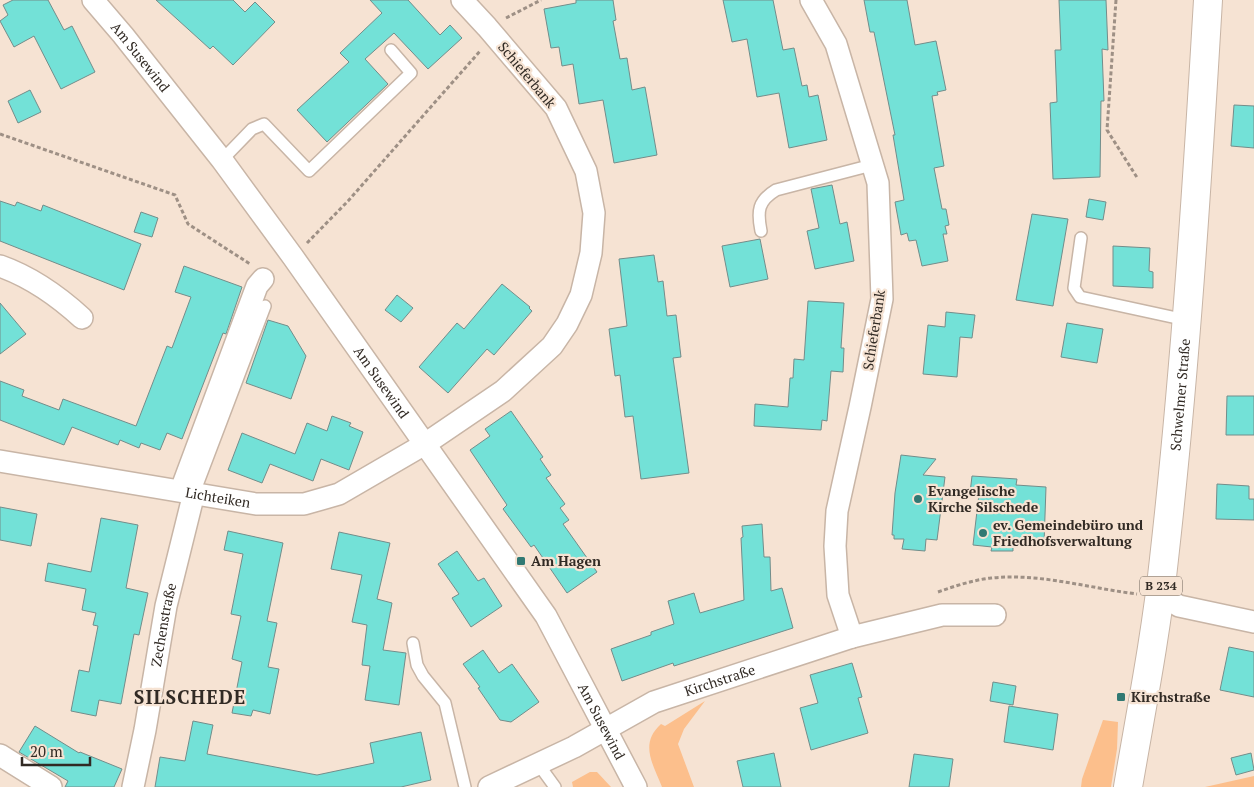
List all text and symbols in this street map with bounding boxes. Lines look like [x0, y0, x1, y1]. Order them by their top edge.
street label: Am Susewind [107, 18, 174, 96]
street label: Schieferbank [494, 38, 561, 112]
street label: Schieferbank [858, 288, 889, 371]
street label: Schwelmer Straße [1165, 338, 1194, 452]
street label: Am Susewind [350, 342, 414, 422]
place label: Evangelische Kirche Silschede [928, 481, 1039, 516]
street label: Lichteiken [184, 482, 253, 512]
marker: Evangelische Kirche Silschede [912, 493, 924, 505]
place label: ev. Gemeindebüro und Friedhofsverwaltung [993, 515, 1144, 550]
marker: ev. Gemeindebüro und Friedhofsverwaltung [977, 527, 989, 539]
place label: Am Hagen [531, 551, 601, 570]
marker: Am Hagen [515, 555, 527, 567]
road number: B 234 [1140, 576, 1182, 596]
street label: Zechenstraße [146, 581, 180, 668]
street label: Kirchstraße [682, 659, 757, 700]
street label: Am Susewind [574, 679, 630, 763]
district label: SILSCHEDE [134, 684, 246, 709]
place label: Kirchstraße [1131, 687, 1211, 706]
marker: Kirchstraße [1115, 691, 1127, 703]
scale bar [22, 734, 90, 766]
text: 20 m [30, 741, 63, 761]

